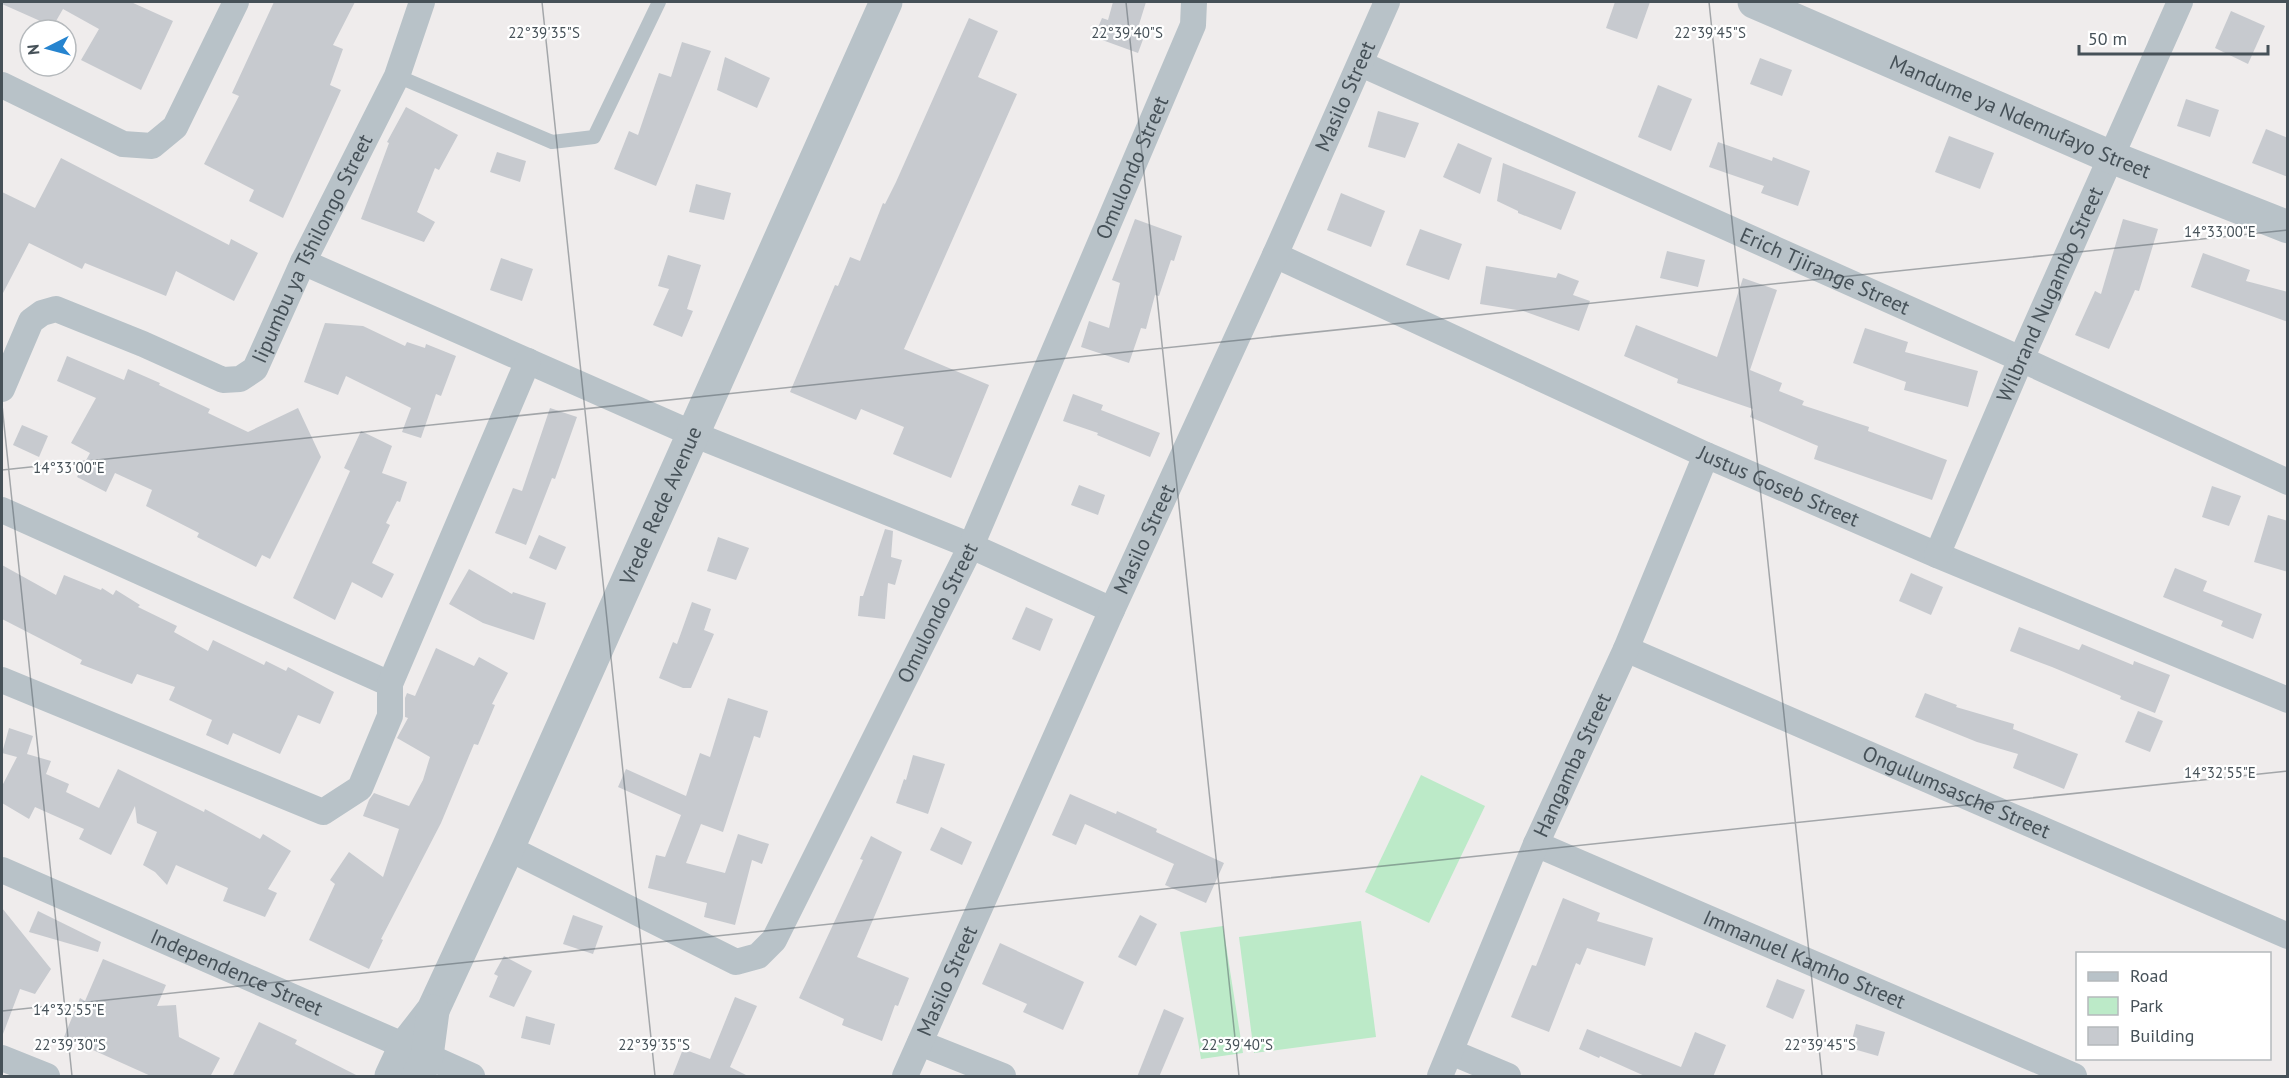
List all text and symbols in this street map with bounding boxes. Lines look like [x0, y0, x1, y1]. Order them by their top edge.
north arrow [18, 18, 78, 78]
scale bar [2079, 18, 2268, 56]
text: 22°39'35"S [508, 23, 580, 42]
text: 22°39'40"S [1091, 23, 1163, 42]
text: 22°39'45"S [1674, 23, 1746, 42]
text: 50 m [2088, 27, 2127, 50]
street label: Masilo Street [1308, 37, 1381, 156]
text: N [23, 43, 44, 56]
street label: Mandume ya Ndemufayo Street [1886, 49, 2155, 184]
street label: Omulondo Street [1089, 92, 1174, 243]
street label: Iipumbu ya Tshilongo Street [245, 129, 378, 367]
street label: Wilbrand Nugambo Street [1990, 182, 2109, 406]
street label: Erich Tjirange Street [1736, 221, 1914, 321]
text: 14°33'00"E [2184, 222, 2256, 241]
street label: Vrede Rede Avenue [613, 422, 708, 590]
street label: Justus Goseb Street [1692, 439, 1864, 533]
text: 14°33'00"E [33, 458, 105, 477]
street label: Masilo Street [1107, 479, 1181, 598]
street label: Omulondo Street [891, 538, 983, 687]
street label: Hangamba Street [1527, 688, 1617, 841]
street label: Ongulumsasche Street [1858, 739, 2055, 844]
text: 14°32'55"E [2184, 763, 2256, 782]
street label: Immanuel Kamho Street [1699, 904, 1910, 1015]
street label: Masilo Street [910, 921, 983, 1040]
street label: Independence Street [146, 922, 327, 1022]
legend [2076, 952, 2271, 1060]
text: Road [2130, 964, 2168, 987]
text: Park [2130, 994, 2163, 1017]
text: 14°32'55"E [33, 1000, 105, 1019]
text: Building [2130, 1024, 2194, 1047]
text: 22°39'30"S [34, 1035, 106, 1054]
text: 22°39'35"S [618, 1035, 690, 1054]
text: 22°39'40"S [1201, 1035, 1273, 1054]
text: 22°39'45"S [1784, 1035, 1856, 1054]

